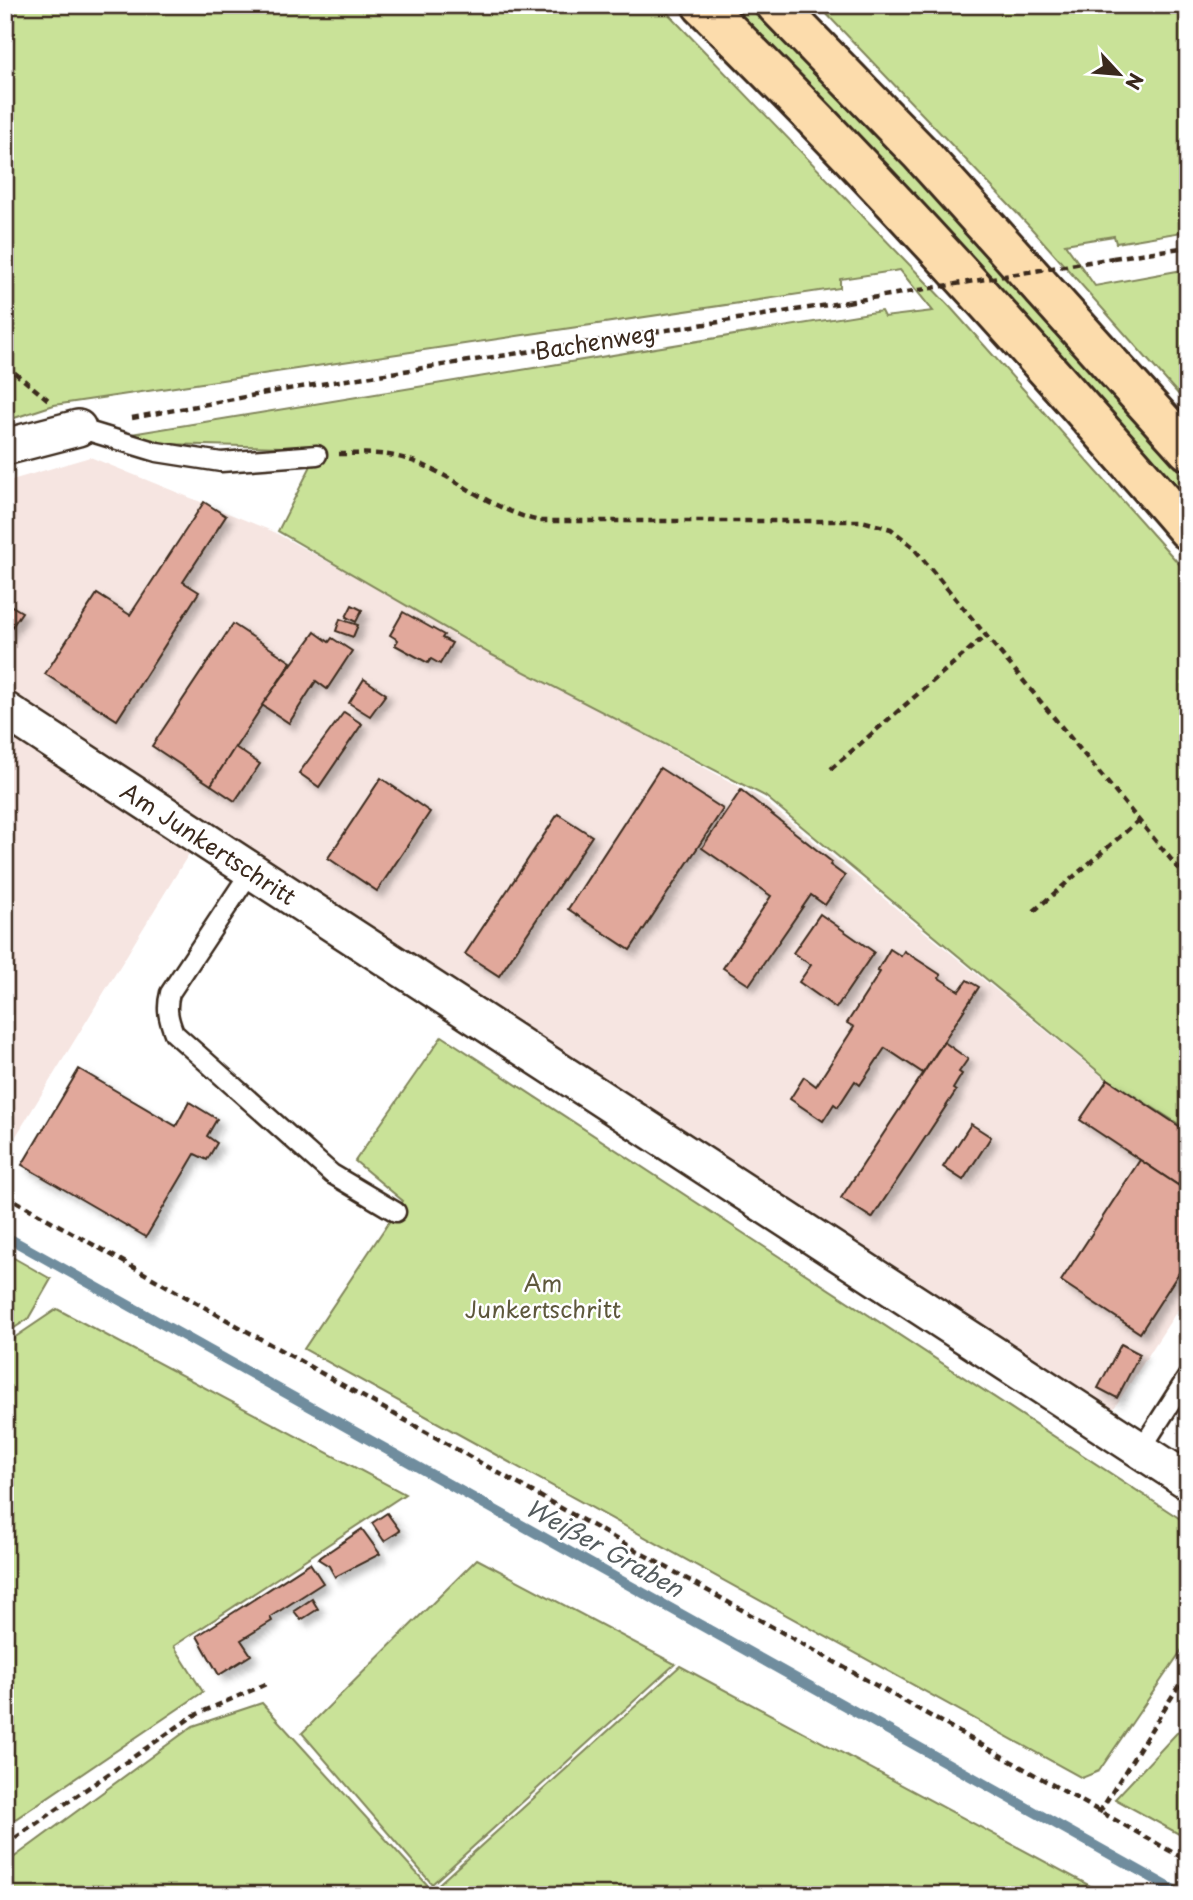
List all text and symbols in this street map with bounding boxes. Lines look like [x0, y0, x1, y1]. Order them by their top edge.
north arrow [1084, 38, 1154, 108]
text: N [1119, 69, 1151, 95]
street label: Bachenweg [532, 314, 658, 368]
street label: Am Junkertschritt [114, 773, 304, 913]
park label: Am Junkertschritt [465, 1265, 621, 1326]
water label: Weißer Graben [520, 1489, 692, 1606]

